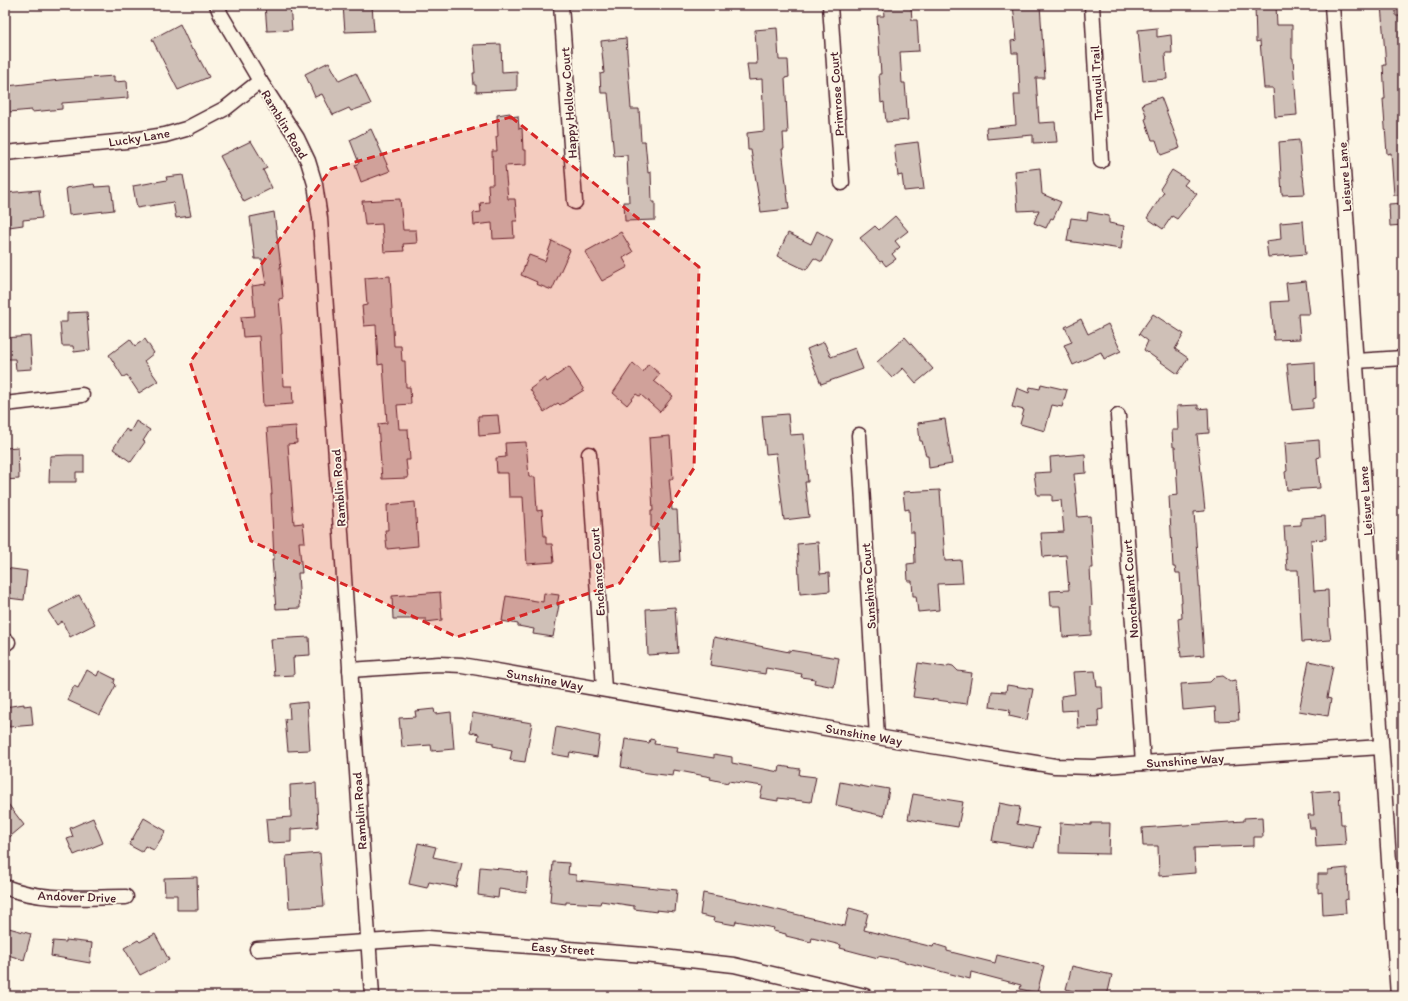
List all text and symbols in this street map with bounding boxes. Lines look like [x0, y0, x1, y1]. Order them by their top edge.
street label: Tranquil Trail [1087, 45, 1106, 121]
street label: Happy Hollow Court [557, 47, 580, 159]
street label: Primrose Court [826, 51, 847, 137]
street label: Ramblin Road [258, 87, 311, 161]
street label: Lucky Lane [107, 125, 171, 150]
street label: Leisure Lane [1335, 142, 1354, 212]
street label: Ramblin Road [328, 449, 349, 527]
street label: Leisure Lane [1356, 466, 1375, 536]
street label: Enchance Court [587, 527, 608, 617]
street label: Nonchelant Court [1120, 539, 1141, 639]
street label: Sunshine Court [858, 542, 879, 630]
street label: Sunshine Way [505, 665, 585, 694]
street label: Sunshine Way [824, 720, 904, 749]
street label: Sunshine Way [1146, 750, 1224, 771]
street label: Ramblin Road [349, 772, 370, 850]
street label: Andover Drive [37, 888, 117, 905]
street label: Easy Street [531, 939, 595, 958]

